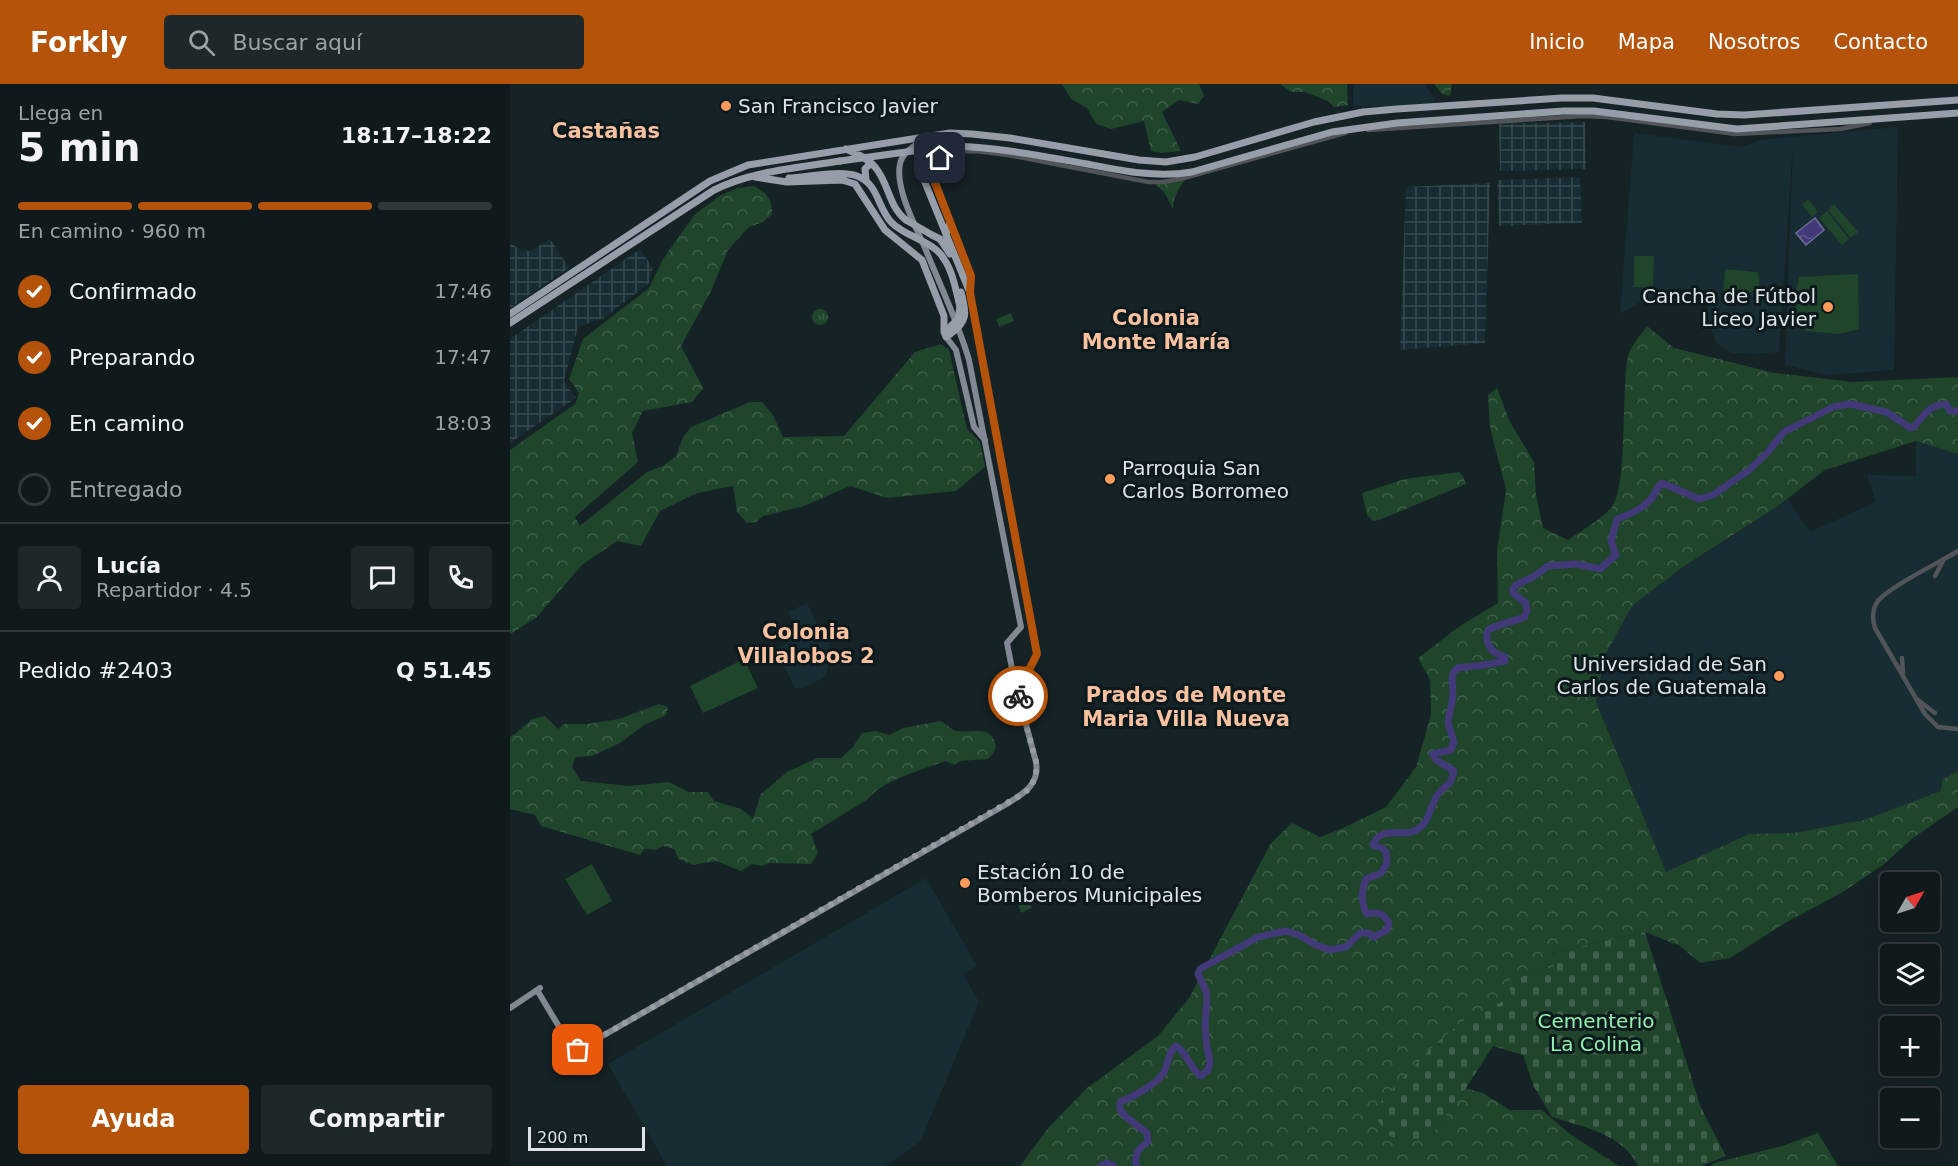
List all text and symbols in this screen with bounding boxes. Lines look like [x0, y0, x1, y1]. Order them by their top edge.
search box [164, 15, 584, 69]
text: Forkly [30, 26, 128, 59]
icon: search [185, 26, 218, 59]
text: Buscar aquí [233, 30, 362, 55]
text: Inicio [1529, 30, 1585, 54]
text: Mapa [1618, 30, 1675, 54]
text: Nosotros [1708, 30, 1800, 54]
text: Contacto [1833, 30, 1928, 54]
place label: San Francisco Javier [738, 94, 939, 118]
marker: San Francisco Javier [719, 99, 733, 113]
text: Llega en [18, 101, 103, 125]
district label: Castañas [552, 119, 660, 143]
text: 18:17–18:22 [341, 123, 492, 148]
text: 5 min [18, 125, 140, 170]
pin [914, 132, 965, 183]
icon: home [923, 141, 956, 174]
text: En camino · 960 m [18, 219, 206, 243]
icon: check [18, 275, 51, 308]
text: Confirmado [69, 279, 197, 304]
text: 17:46 [434, 279, 492, 303]
place label: Cancha de Fútbol Liceo Javier [1642, 284, 1817, 331]
marker: Cancha de Fútbol Liceo Javier [1821, 300, 1835, 314]
district label: Colonia Monte María [1082, 306, 1230, 354]
icon: check [18, 341, 51, 374]
text: Preparando [69, 345, 195, 370]
text: 17:47 [434, 345, 492, 369]
icon: check [18, 407, 51, 440]
text: En camino [69, 411, 184, 436]
text: 18:03 [434, 411, 492, 435]
place label: Parroquia San Carlos Borromeo [1122, 456, 1289, 503]
marker: Parroquia San Carlos Borromeo [1103, 472, 1117, 486]
text: Entregado [69, 477, 182, 502]
button: person [18, 546, 81, 609]
button: chat [351, 546, 414, 609]
button: phone [429, 546, 492, 609]
text: Lucía [96, 553, 161, 578]
text: Repartidor · 4.5 [96, 578, 252, 602]
district label: Colonia Villalobos 2 [737, 620, 875, 668]
place label: Universidad de San Carlos de Guatemala [1557, 652, 1767, 699]
text: Pedido #2403 [18, 658, 173, 683]
text: Q 51.45 [396, 658, 492, 683]
courier [988, 666, 1048, 726]
marker: Universidad de San Carlos de Guatemala [1772, 669, 1786, 683]
icon: bike [1002, 680, 1035, 713]
district label: Prados de Monte Maria Villa Nueva [1082, 683, 1290, 731]
place label: Estación 10 de Bomberos Municipales [977, 860, 1202, 907]
north arrow [1880, 872, 1940, 932]
map controls [1880, 872, 1940, 1148]
marker: Estación 10 de Bomberos Municipales [958, 876, 972, 890]
button: layers [1880, 944, 1940, 1004]
park label: Cementerio La Colina [1538, 1009, 1654, 1056]
button: + [1880, 1016, 1940, 1076]
pin [552, 1024, 603, 1075]
icon: bag [561, 1033, 594, 1066]
button: Ayuda [18, 1085, 249, 1154]
button: Compartir [261, 1085, 492, 1154]
button: − [1880, 1088, 1940, 1148]
scale bar [528, 1124, 645, 1152]
text: 200 m [537, 1128, 588, 1147]

